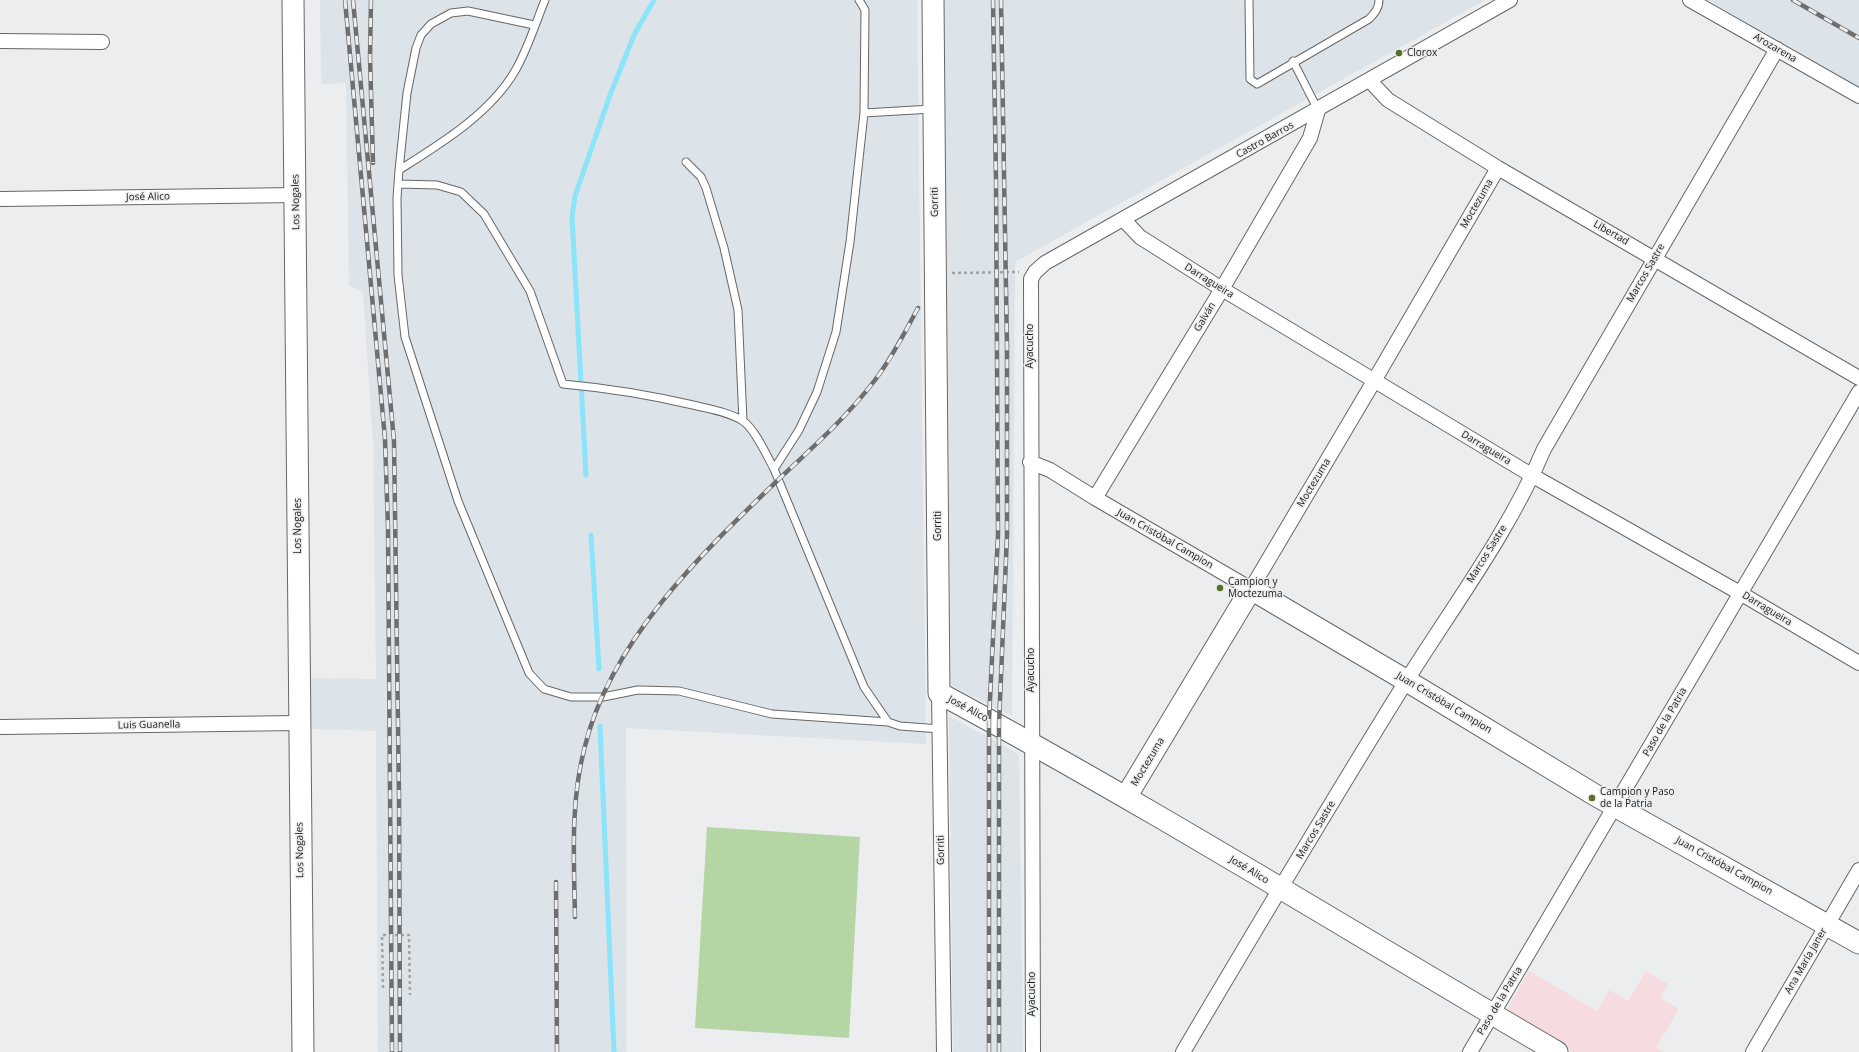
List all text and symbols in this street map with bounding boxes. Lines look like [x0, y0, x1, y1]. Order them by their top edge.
street label: Arozarena [1751, 31, 1799, 65]
place label: Clorox [1407, 47, 1437, 59]
marker: Clorox [1394, 48, 1404, 58]
street label: Castro Barros [1234, 119, 1296, 161]
street label: Los Nogales [290, 174, 302, 230]
street label: Moctezuma [1458, 177, 1496, 231]
street label: Gorriti [929, 187, 941, 217]
street label: José Alico [126, 191, 170, 203]
street label: Libertad [1591, 218, 1631, 248]
street label: Marcos Sastre [1624, 241, 1668, 305]
street label: Darragueira [1182, 261, 1236, 301]
street label: Galván [1192, 300, 1218, 334]
street label: Ayacucho [1024, 324, 1036, 368]
street label: Darragueira [1459, 428, 1513, 468]
street label: Moctezuma [1295, 457, 1333, 509]
street label: Los Nogales [292, 498, 304, 554]
street label: Juan Cristóbal Campion [1115, 507, 1215, 571]
street label: Gorriti [932, 511, 944, 541]
street label: Marcos Sastre [1464, 523, 1510, 585]
place label: Campion y Moctezuma [1228, 576, 1283, 600]
marker: Campion y Moctezuma [1215, 583, 1225, 593]
street label: Darragueira [1740, 589, 1794, 629]
street label: Ayacucho [1025, 648, 1037, 692]
street label: Juan Cristóbal Campion [1394, 670, 1494, 736]
street label: Paso de la Patria [1640, 686, 1690, 758]
street label: José Alico [946, 693, 990, 725]
street label: Luis Guanella [118, 718, 180, 732]
street label: Moctezuma [1129, 736, 1167, 788]
place label: Campion y Paso de la Patria [1600, 786, 1674, 810]
marker: Campion y Paso de la Patria [1587, 793, 1597, 803]
street label: Marcos Sastre [1294, 799, 1338, 861]
street label: Los Nogales [294, 822, 306, 878]
street label: Juan Cristóbal Campion [1673, 834, 1775, 898]
street label: Gorriti [935, 835, 947, 865]
street label: José Alico [1227, 854, 1271, 886]
street label: Ana María Janer [1782, 926, 1830, 996]
street label: Paso de la Patria [1475, 965, 1525, 1037]
street label: Ayacucho [1026, 972, 1038, 1016]

